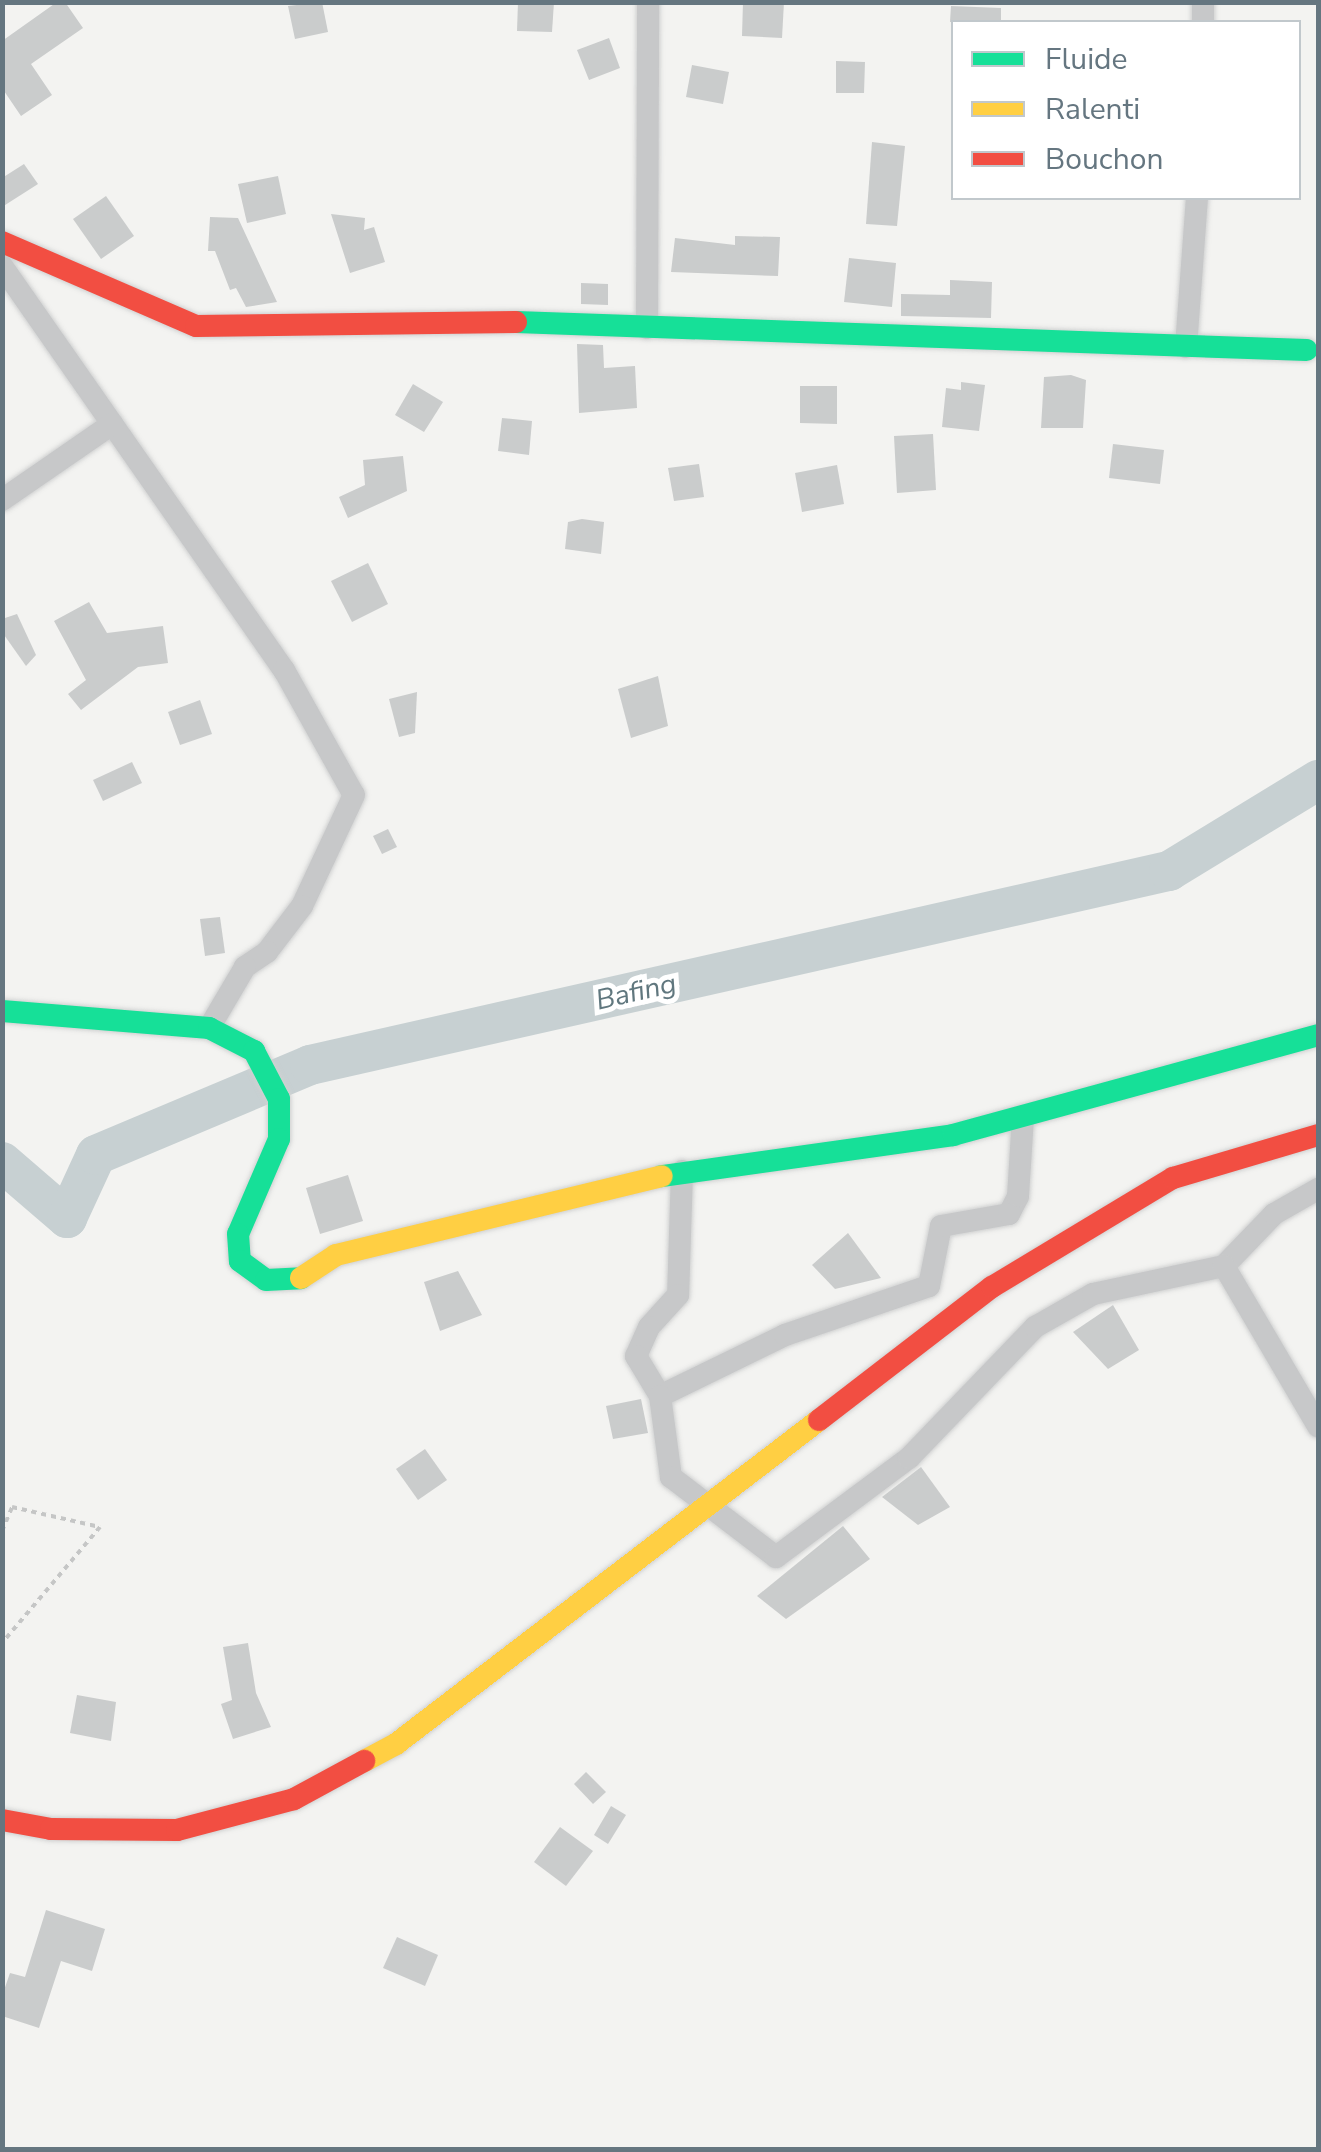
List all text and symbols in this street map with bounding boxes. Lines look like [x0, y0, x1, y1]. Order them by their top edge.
legend [951, 20, 1301, 200]
text: Fluide [1045, 39, 1128, 80]
text: Ralenti [1045, 89, 1140, 130]
text: Bouchon [1045, 139, 1163, 180]
water label: Bafing [592, 966, 680, 1018]

